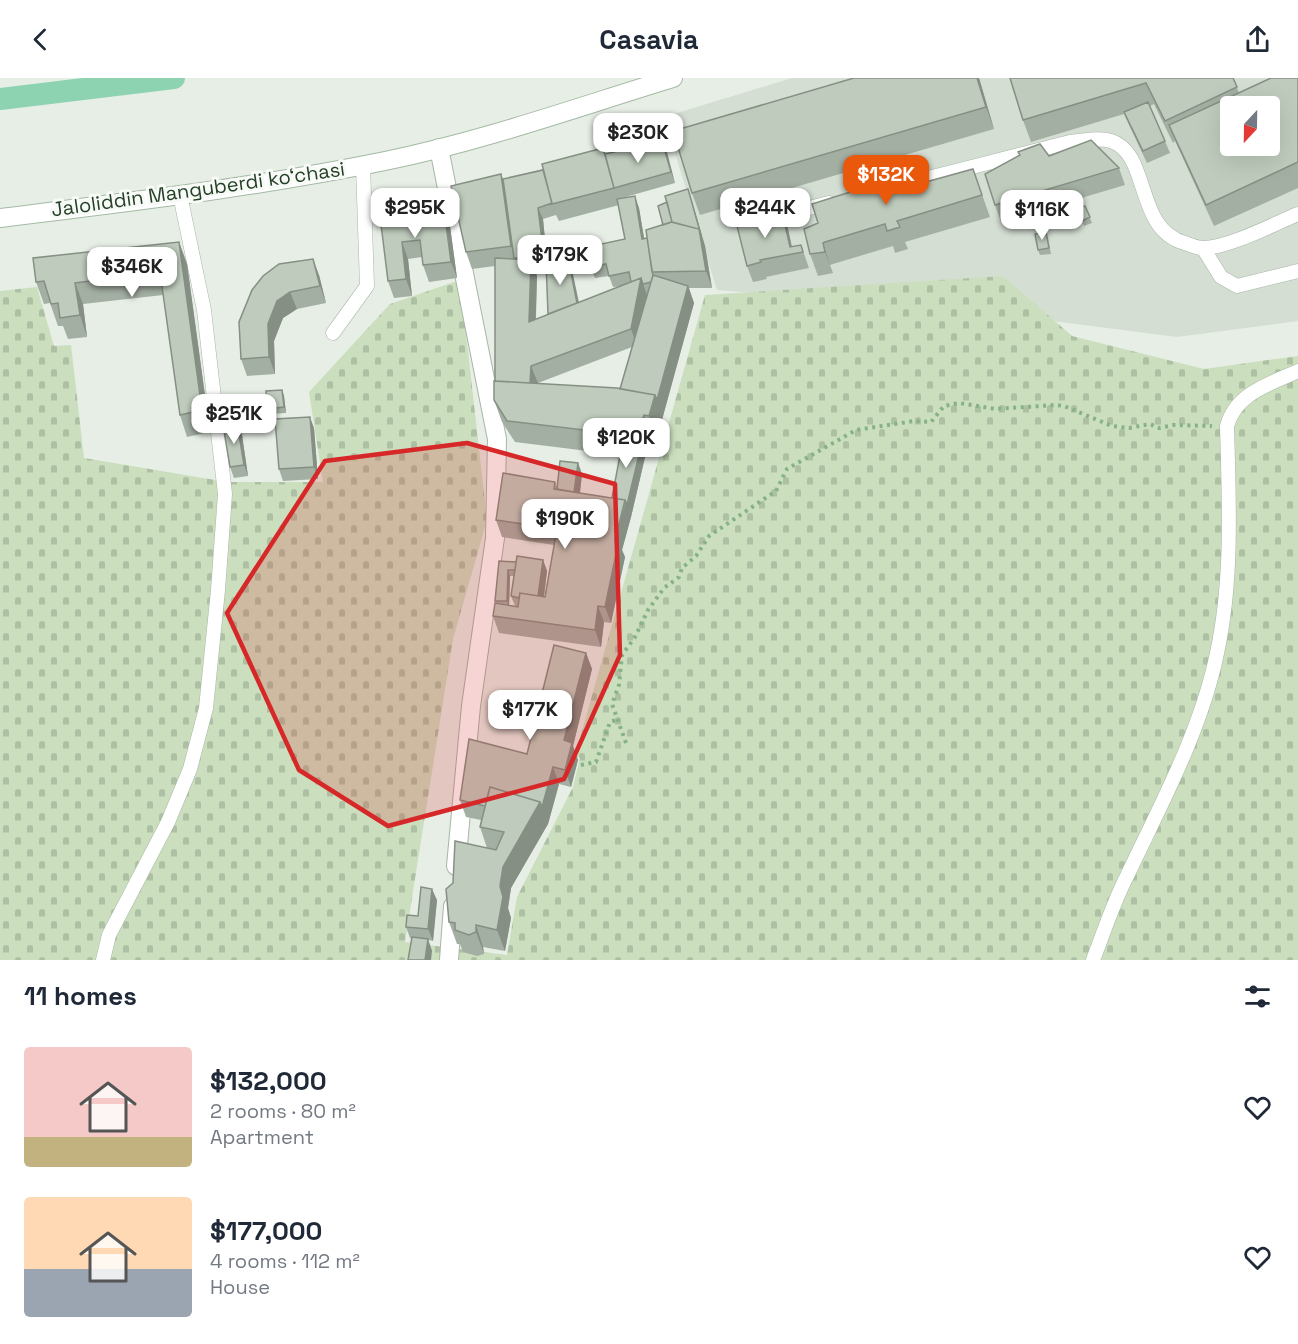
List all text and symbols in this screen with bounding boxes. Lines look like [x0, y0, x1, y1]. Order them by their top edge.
text: Casavia [599, 22, 699, 57]
icon: back [24, 23, 57, 56]
icon: share [1241, 23, 1274, 56]
north arrow [1220, 96, 1280, 156]
map controls [1220, 96, 1280, 156]
pin: $230K [596, 113, 680, 164]
text: $230K [607, 119, 669, 145]
pin: $132K [844, 155, 928, 206]
street label: Jaloliddin Manguberdi koʻchasi [49, 156, 347, 222]
text: $132K [857, 161, 915, 187]
pin: $295K [373, 188, 457, 239]
pin: $244K [723, 188, 807, 239]
pin: $116K [1000, 190, 1084, 241]
text: $295K [385, 194, 445, 220]
text: $244K [734, 194, 796, 220]
text: $116K [1014, 196, 1070, 222]
pin: $179K [518, 235, 602, 286]
text: $179K [531, 241, 589, 267]
pin: $346K [90, 247, 174, 298]
text: $346K [101, 253, 163, 279]
pin: $251K [192, 394, 276, 445]
text: $251K [205, 400, 263, 426]
pin: $120K [584, 418, 668, 469]
text: $120K [597, 424, 655, 450]
pin: $190K [523, 499, 607, 550]
text: $190K [536, 505, 595, 531]
pin: $177K [488, 690, 572, 741]
text: $177K [502, 696, 558, 722]
text: 11 homes [24, 979, 137, 1013]
icon: filters [1241, 980, 1274, 1013]
text: $132,000 [210, 1064, 327, 1098]
icon: home [72, 1071, 144, 1143]
icon: heart [1241, 1091, 1274, 1124]
text: 2 rooms · 80 m² [210, 1098, 356, 1124]
text: Apartment [210, 1124, 314, 1150]
text: $177,000 [210, 1214, 322, 1248]
icon: home [72, 1221, 144, 1293]
icon: heart [1241, 1241, 1274, 1274]
text: 4 rooms · 112 m² [210, 1248, 360, 1274]
text: House [210, 1274, 270, 1300]

